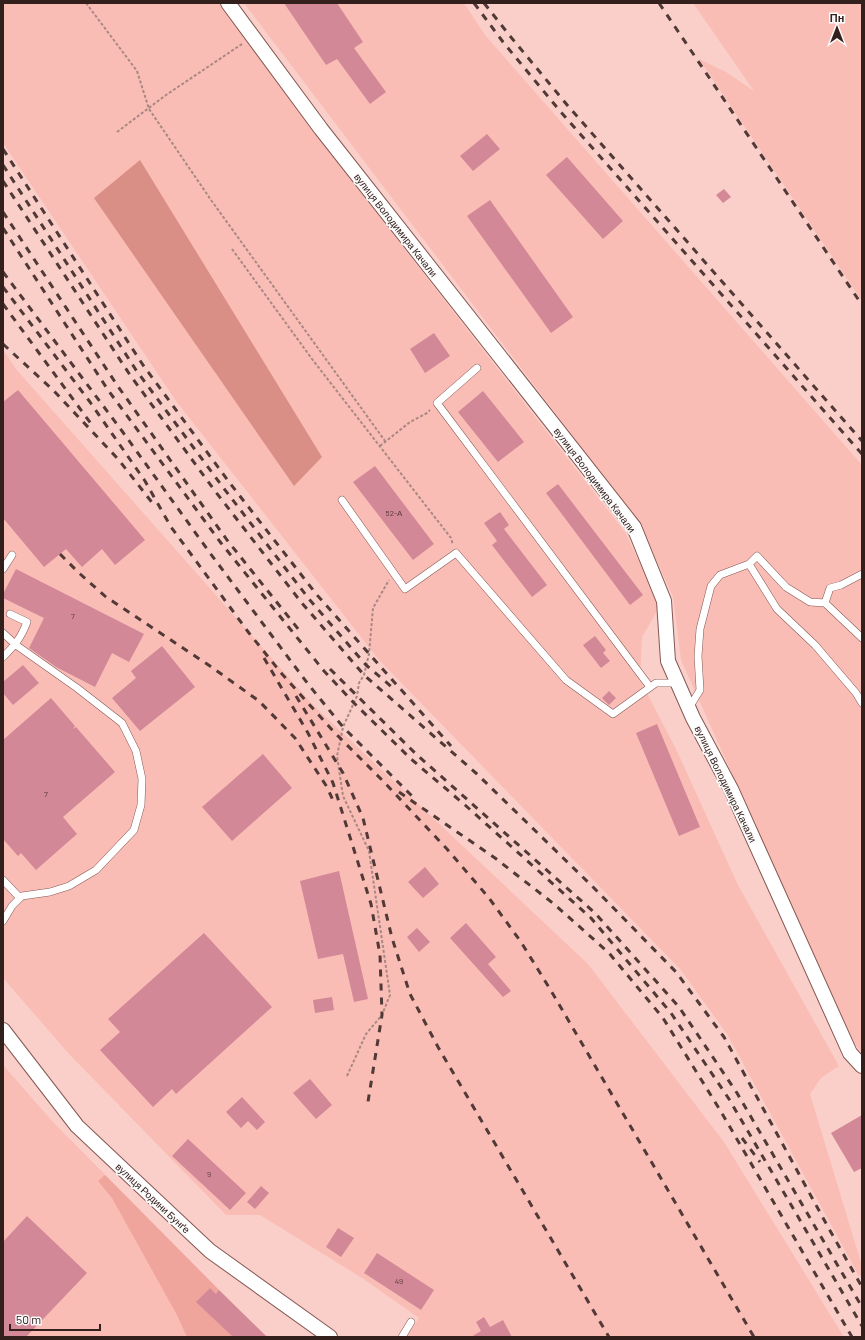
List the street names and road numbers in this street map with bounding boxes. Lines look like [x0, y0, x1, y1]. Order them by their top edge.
street label: вулиця Володимира Качали [352, 171, 440, 279]
street label: вулиця Володимира Качали [552, 425, 638, 535]
street label: вулиця Володимира Качали [693, 724, 759, 844]
street label: вулиця Родини Бунґе [113, 1161, 193, 1236]

